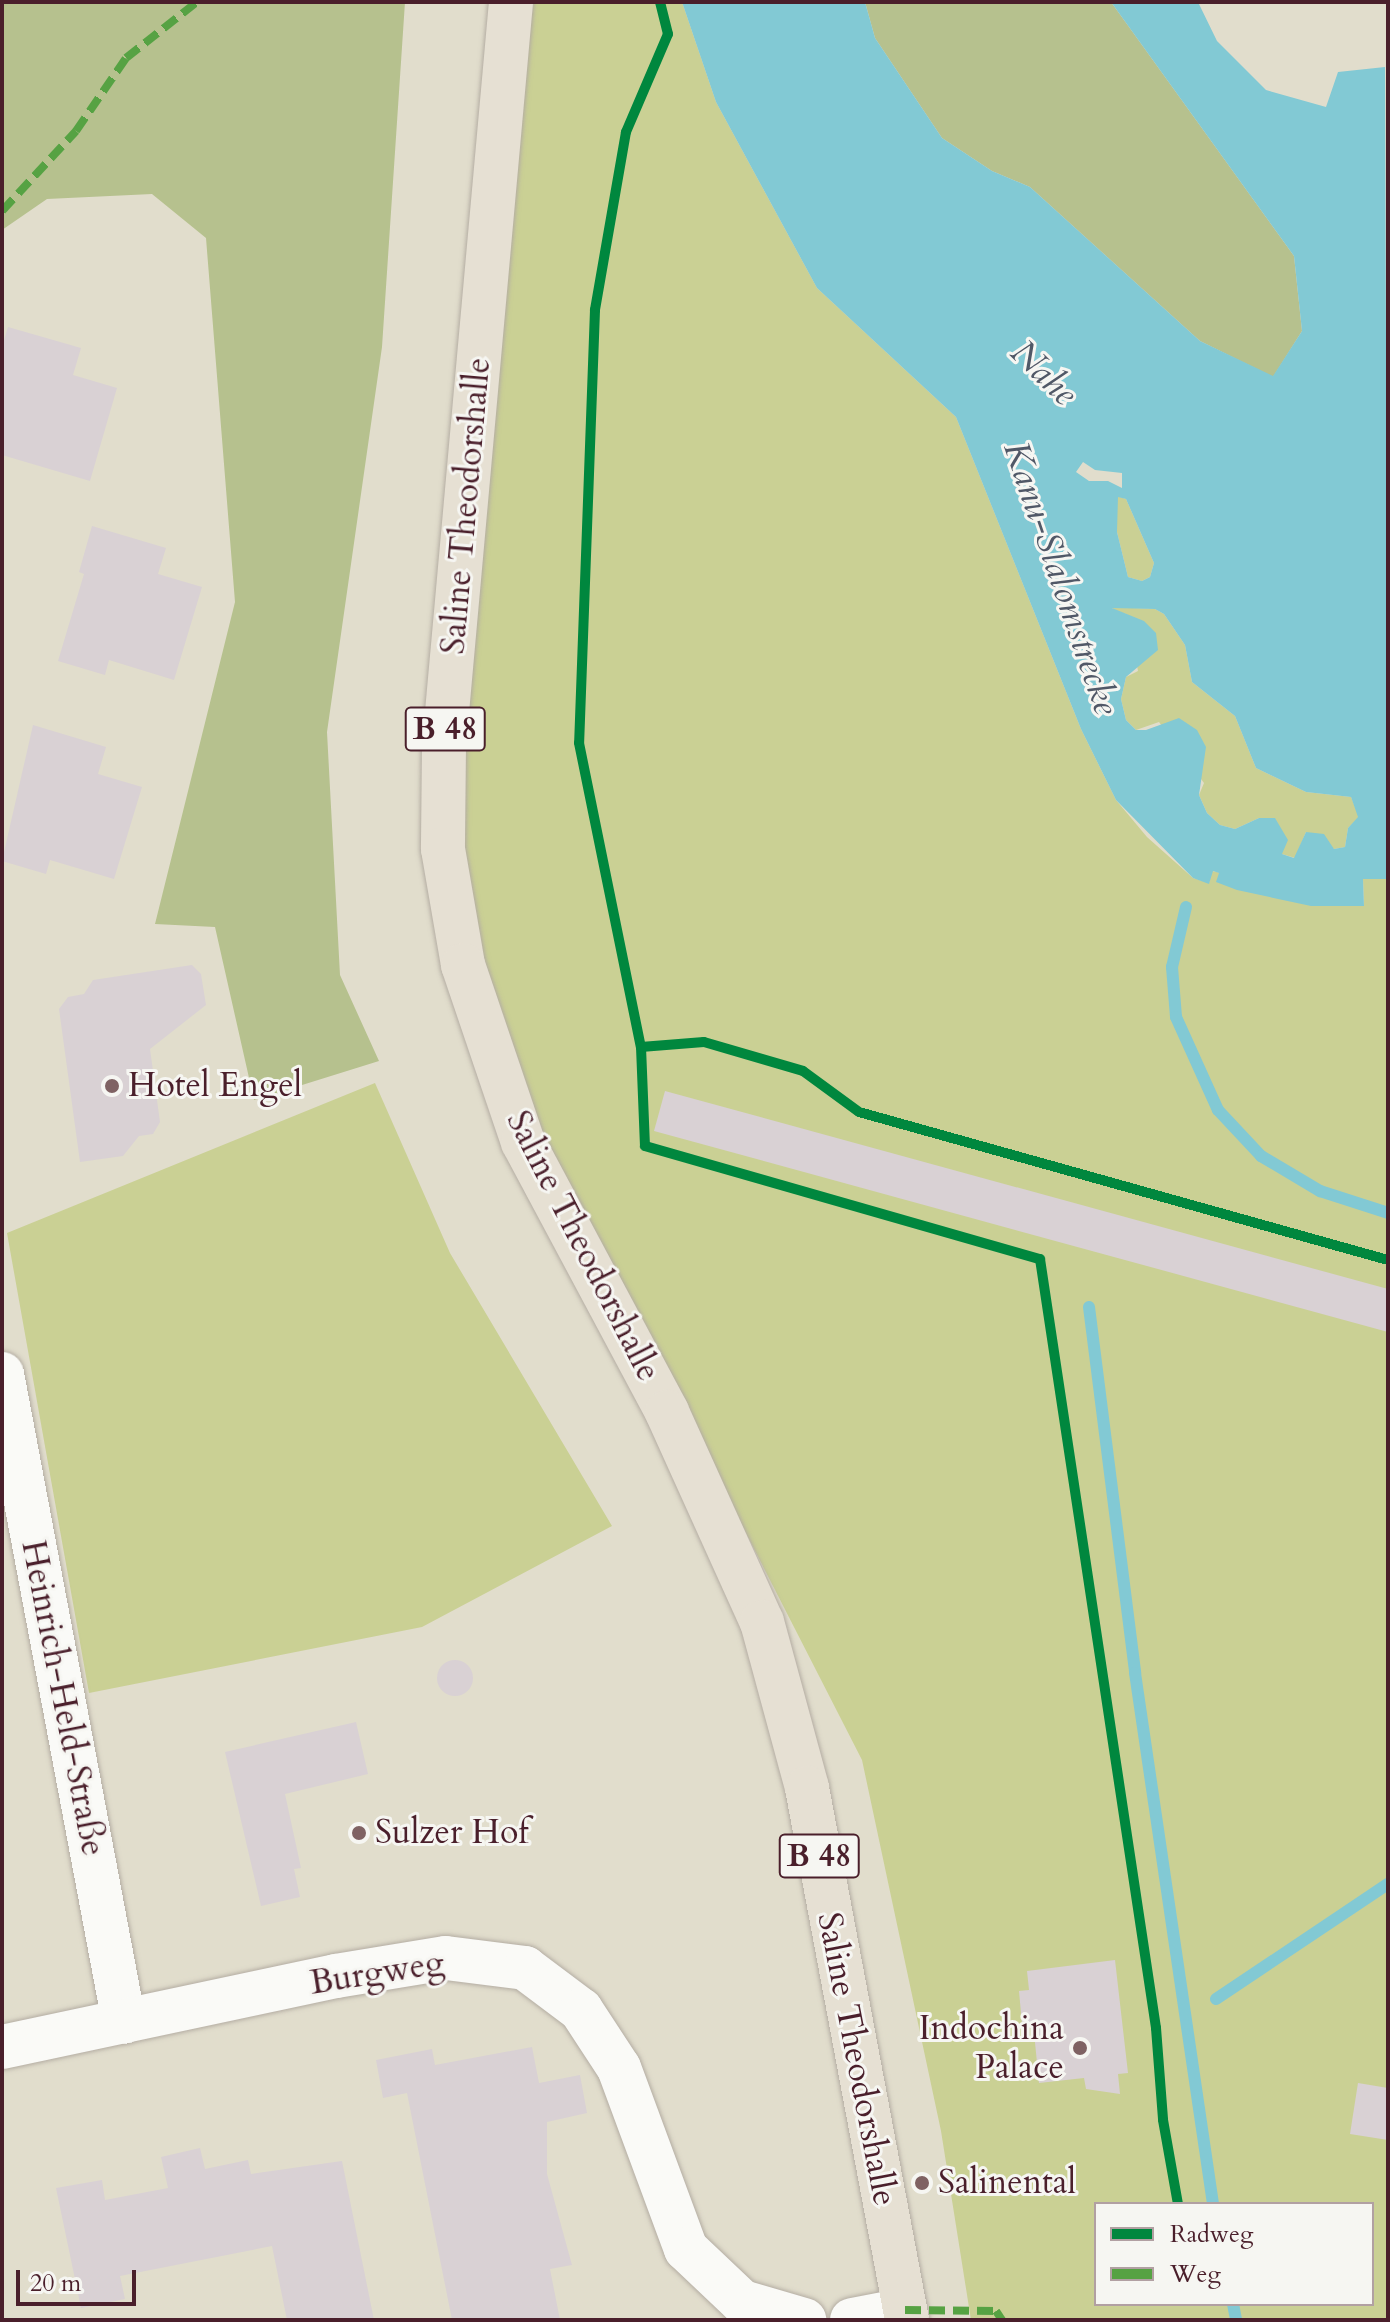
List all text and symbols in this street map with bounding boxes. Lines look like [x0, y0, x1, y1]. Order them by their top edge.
water label: Nahe [1002, 331, 1086, 415]
street label: Saline Theodorshalle [433, 356, 499, 656]
water label: Kanu-Slalomstrecke [994, 436, 1128, 720]
road number: B 48 [403, 701, 487, 757]
place label: Hotel Engel [128, 1066, 302, 1106]
marker: Hotel Engel [103, 1077, 121, 1095]
street label: Saline Theodorshalle [497, 1104, 669, 1388]
street label: Heinrich-Held-Straße [12, 1537, 114, 1859]
place label: Sulzer Hof [375, 1813, 529, 1853]
marker: Sulzer Hof [350, 1824, 368, 1842]
road number: B 48 [777, 1828, 861, 1884]
street label: Saline Theodorshalle [809, 1909, 905, 2209]
street label: Burgweg [307, 1942, 447, 2004]
place label: Indochina Palace [919, 2008, 1064, 2088]
marker: Indochina Palace [1071, 2039, 1089, 2057]
place label: Salinental [938, 2163, 1076, 2203]
marker: Salinental [913, 2174, 931, 2192]
legend [1094, 2202, 1374, 2306]
text: Radweg [1170, 2218, 1253, 2251]
scale bar [20, 2254, 140, 2304]
text: Weg [1170, 2258, 1221, 2291]
text: 20 m [30, 2267, 81, 2300]

